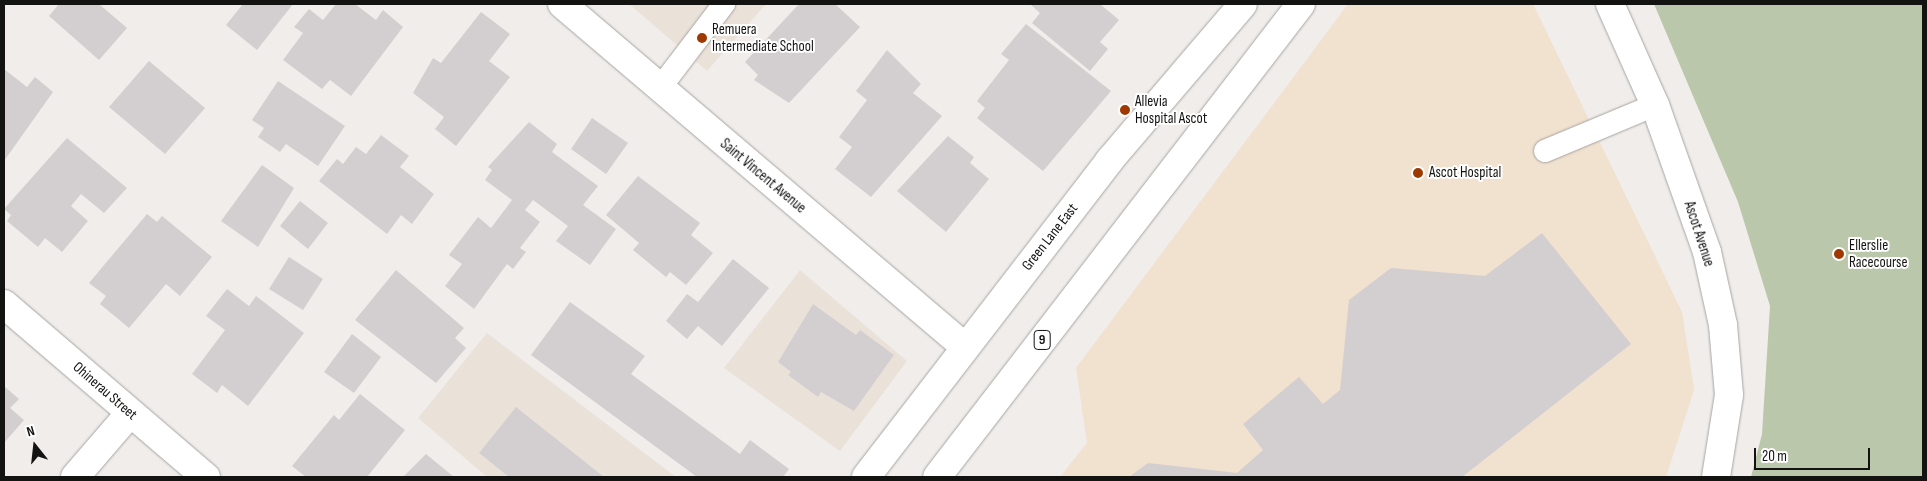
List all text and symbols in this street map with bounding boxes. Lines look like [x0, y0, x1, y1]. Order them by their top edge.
place label: Remuera Intermediate School [712, 20, 814, 55]
marker: Remuera Intermediate School [696, 32, 708, 44]
place label: Allevia Hospital Ascot [1135, 92, 1207, 127]
marker: Allevia Hospital Ascot [1119, 104, 1131, 116]
street label: Saint Vincent Avenue [716, 135, 810, 217]
place label: Ascot Hospital [1429, 164, 1501, 182]
marker: Ascot Hospital [1411, 166, 1425, 180]
street label: Ascot Avenue [1680, 199, 1718, 269]
street label: Green Lane East [1018, 200, 1082, 274]
place label: Ellerslie Racecourse [1849, 236, 1907, 271]
marker: Ellerslie Racecourse [1833, 248, 1845, 260]
road number: 9 [1033, 328, 1051, 352]
street label: Ohinerau Street [69, 358, 141, 424]
north arrow [10, 421, 60, 471]
text: N [25, 422, 37, 440]
scale bar [1757, 438, 1873, 470]
text: 20 m [1762, 447, 1787, 466]

